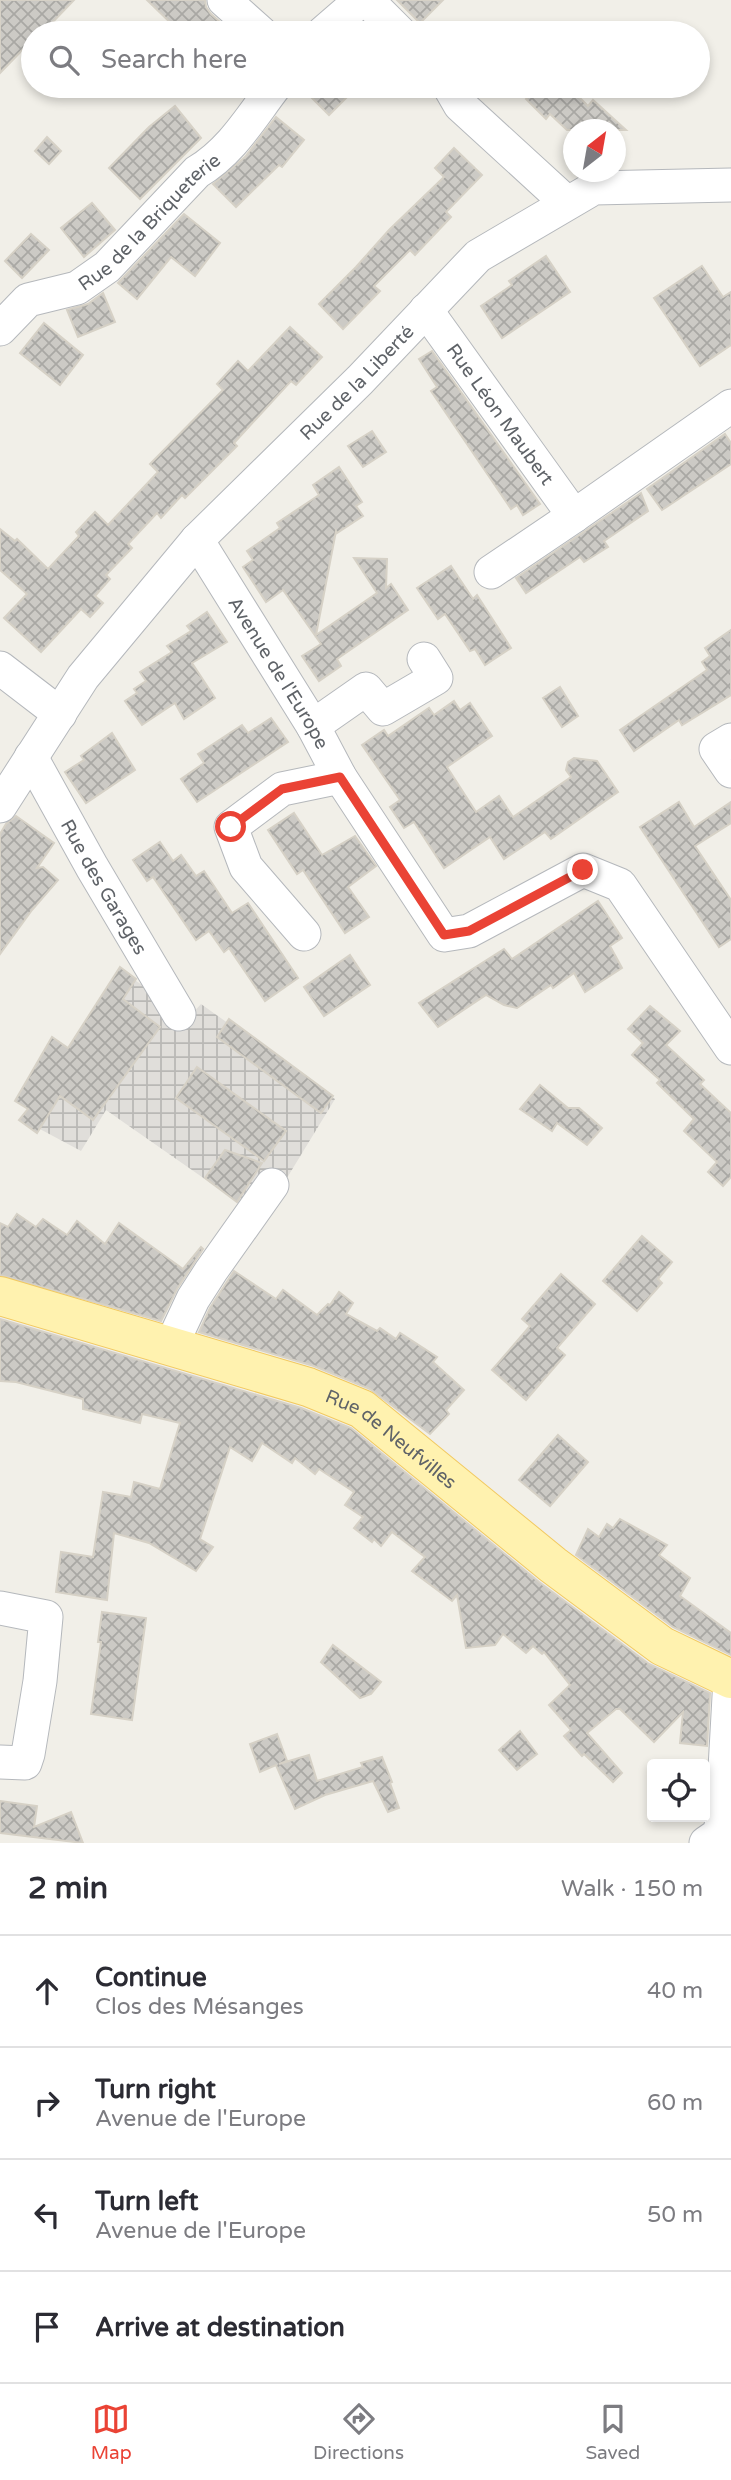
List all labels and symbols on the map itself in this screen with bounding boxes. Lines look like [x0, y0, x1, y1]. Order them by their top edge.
north arrow [563, 119, 626, 182]
street label: Rue de la Briqueterie [74, 149, 225, 296]
street label: Rue de la Liberté [296, 321, 419, 445]
street label: Rue Léon Maubert [442, 340, 558, 489]
street label: Avenue de l'Europe [223, 593, 333, 753]
route start [215, 811, 246, 842]
street label: Rue des Garages [56, 816, 151, 959]
route end [567, 854, 598, 885]
street label: Rue de Neufvilles [322, 1385, 461, 1494]

